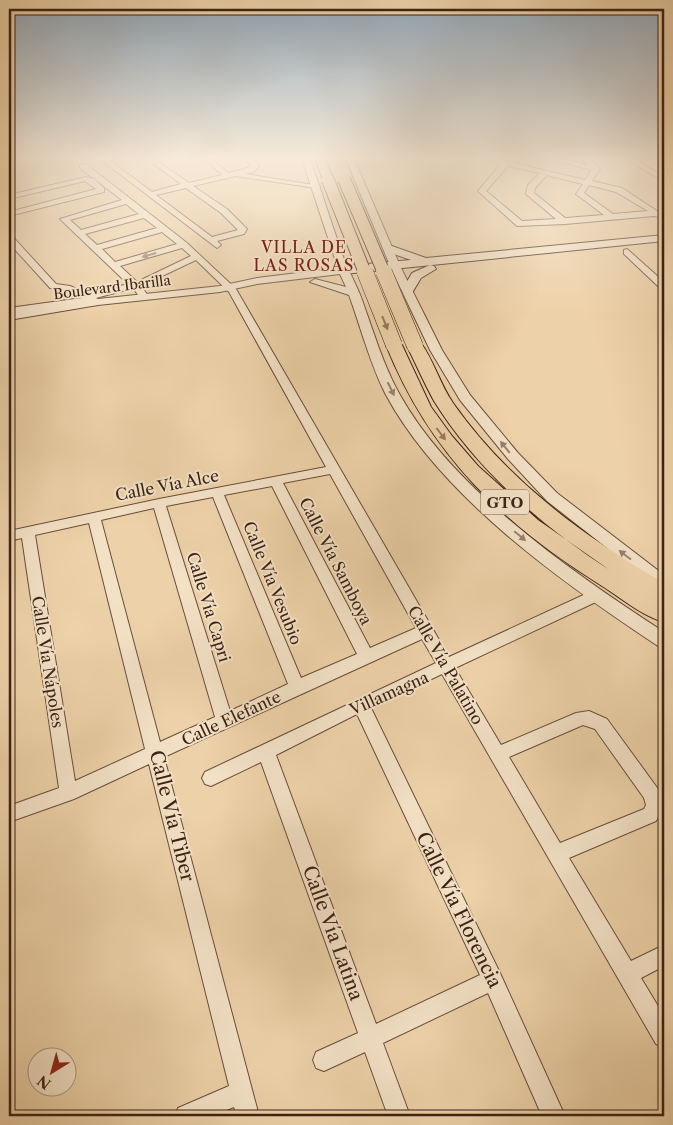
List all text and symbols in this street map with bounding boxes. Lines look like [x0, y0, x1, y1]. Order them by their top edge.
district label: VILLA DE LAS ROSAS [254, 237, 354, 275]
one-way arrow [142, 251, 157, 259]
street label: Boulevard Ibarilla [52, 271, 172, 303]
one-way arrow [382, 315, 390, 330]
one-way arrow [387, 382, 395, 396]
one-way arrow [436, 427, 447, 440]
one-way arrow [500, 440, 511, 453]
street label: Calle Vía Alce [114, 465, 220, 505]
road number: GTO [481, 490, 529, 514]
street label: Calle Vía Samboya [295, 494, 377, 629]
street label: Calle Vía Vesubio [239, 518, 307, 648]
one-way arrow [513, 531, 526, 542]
street label: Calle Vía Capri [183, 550, 235, 665]
one-way arrow [619, 550, 632, 561]
street label: Calle Vía Nápoles [28, 595, 68, 729]
street label: Calle Vía Palatino [404, 602, 488, 728]
street label: Villamagna [345, 666, 432, 720]
street label: Calle Elefante [178, 686, 284, 750]
street label: Calle Vía Tiber [145, 748, 199, 884]
street label: Calle Vía Florencia [411, 828, 507, 992]
street label: Calle Vía Latina [298, 862, 368, 1004]
north arrow [28, 1048, 78, 1098]
text: N [34, 1072, 54, 1093]

